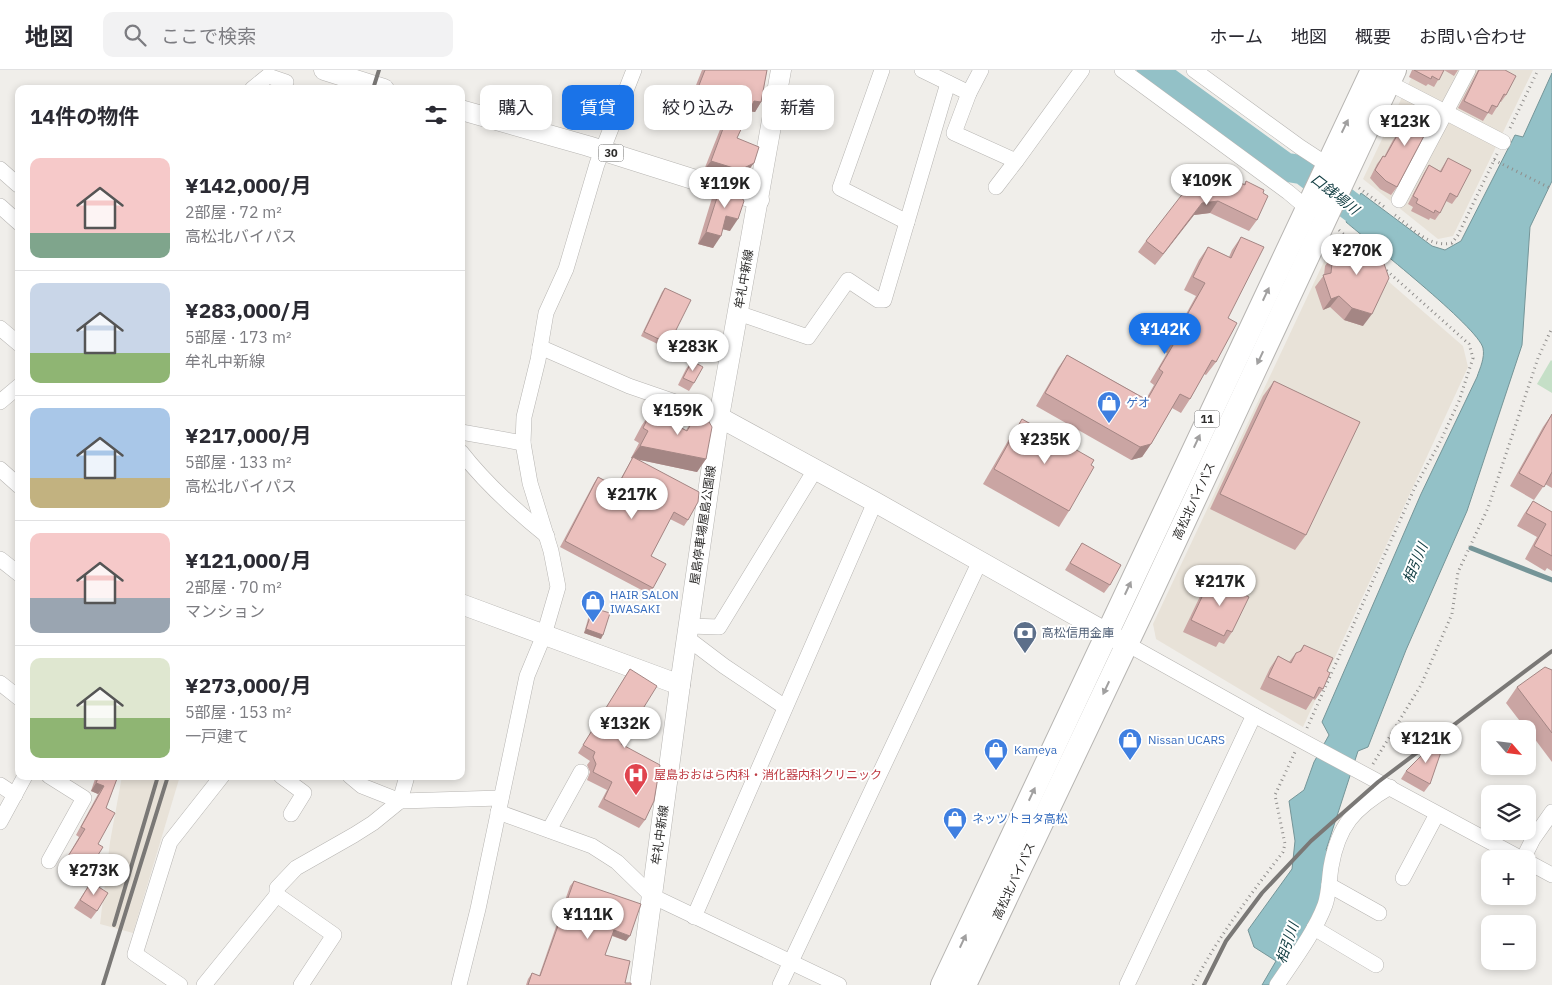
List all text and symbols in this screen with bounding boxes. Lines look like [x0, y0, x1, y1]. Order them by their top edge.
search box [103, 12, 453, 57]
text: 地図 [25, 20, 73, 52]
icon: search [121, 21, 149, 49]
text: ここで検索 [161, 24, 256, 48]
text: ホーム [1210, 25, 1263, 48]
text: 地図 [1291, 25, 1327, 48]
text: 概要 [1355, 25, 1391, 48]
text: お問い合わせ [1419, 25, 1527, 48]
chip: 購入 [480, 85, 552, 130]
chip: 賃貸 [562, 85, 634, 130]
chip: 絞り込み [644, 85, 752, 130]
chip: 新着 [762, 85, 834, 130]
icon: filters [422, 101, 450, 129]
text: 14件の物件 [30, 102, 139, 130]
pin: ¥123K [1370, 104, 1440, 147]
text: ¥123K [1380, 111, 1430, 131]
one-way arrow [1341, 119, 1349, 133]
road number: 30 [598, 145, 624, 162]
pin: ¥109K [1172, 164, 1242, 206]
pin: ¥119K [690, 166, 760, 209]
text: ¥109K [1182, 170, 1232, 190]
water label: 口銭場川 [1307, 170, 1364, 220]
text: ¥142,000/月 [185, 171, 311, 199]
text: ¥119K [700, 173, 750, 193]
icon: home [70, 178, 130, 238]
text: 2部屋 · 72 m² [185, 202, 282, 222]
text: 高松北バイパス [185, 226, 297, 246]
pin: ¥270K [1322, 234, 1392, 276]
text: ¥270K [1332, 240, 1382, 260]
street label: 牟礼中新線 [731, 248, 756, 310]
one-way arrow [1262, 287, 1270, 301]
text: ¥283,000/月 [185, 296, 311, 324]
icon: home [70, 303, 130, 363]
pin: ¥142K [1130, 312, 1200, 355]
text: ¥142K [1140, 319, 1190, 339]
text: 5部屋 · 173 m² [185, 327, 291, 347]
pin: ¥283K [658, 330, 728, 372]
text: ¥283K [668, 336, 718, 356]
text: 牟礼中新線 [185, 351, 265, 371]
one-way arrow [1256, 351, 1264, 365]
shop icon: ゲオ [1096, 390, 1122, 424]
pin: ¥159K [643, 394, 713, 436]
place label: ゲオ [1126, 395, 1150, 410]
text: ¥159K [653, 400, 703, 420]
road number: 11 [1194, 410, 1220, 428]
text: ¥217,000/月 [185, 421, 311, 449]
pin: ¥235K [1010, 422, 1080, 465]
icon: home [70, 428, 130, 488]
text: ¥235K [1020, 429, 1070, 449]
one-way arrow [1193, 434, 1201, 448]
text: 5部屋 · 133 m² [185, 452, 291, 472]
street label: 高松北バイパス [1169, 460, 1218, 542]
street label: 屋島停車場屋島公園線 [687, 464, 718, 585]
text: 高松北バイパス [185, 476, 297, 496]
pin: ¥217K [597, 478, 667, 520]
text: ¥217K [607, 484, 657, 504]
water label: 相引川 [1399, 538, 1432, 586]
text: ¥121,000/月 [185, 546, 311, 574]
icon: home [70, 553, 130, 613]
pin: ¥217K [1185, 564, 1255, 607]
text: ¥217K [1195, 571, 1245, 591]
text: 2部屋 · 70 m² [185, 577, 282, 597]
one-way arrow [1124, 581, 1132, 595]
place label: HAIR SALON IWASAKI [610, 587, 679, 616]
shop icon: HAIR SALON IWASAKI [580, 589, 606, 623]
text: マンション [185, 601, 265, 621]
bank icon: 高松信用金庫 [1012, 620, 1038, 654]
place label: 高松信用金庫 [1042, 625, 1114, 640]
text: ¥273,000/月 [185, 671, 311, 699]
icon: home [70, 678, 130, 738]
one-way arrow [1101, 681, 1109, 695]
text: 5部屋 · 153 m² [185, 702, 291, 722]
pin: ¥132K [590, 706, 660, 749]
text: ¥132K [600, 713, 650, 733]
north arrow [1481, 720, 1536, 775]
map controls [1481, 720, 1536, 970]
pin: ¥121K [1391, 722, 1461, 764]
text: 一戸建て [185, 726, 249, 746]
shop icon: Nissan UCARS [1117, 727, 1143, 761]
text: ¥121K [1401, 728, 1451, 748]
place label: Nissan UCARS [1148, 732, 1225, 747]
shop icon: Kameya [983, 737, 1009, 771]
place label: Kameya [1014, 742, 1058, 757]
hospital icon: 屋島おおはら内科・消化器内科クリニック [623, 762, 649, 796]
place label: 屋島おおはら内科・消化器内科クリニック [654, 767, 882, 782]
button: layers [1481, 785, 1536, 840]
one-way arrow [1028, 787, 1036, 801]
street label: 牟礼中新線 [648, 804, 671, 866]
shop icon: ネッツトヨタ高松 [942, 806, 968, 840]
place label: ネッツトヨタ高松 [972, 811, 1068, 826]
street label: 高松北バイパス [989, 840, 1038, 922]
button: + [1481, 850, 1536, 905]
pin: ¥273K [59, 854, 129, 896]
text: ¥273K [69, 860, 119, 880]
pin: ¥111K [553, 898, 623, 940]
text: ¥111K [563, 904, 613, 924]
button: − [1481, 915, 1536, 970]
water label: 相引川 [1272, 918, 1303, 966]
one-way arrow [959, 934, 967, 948]

